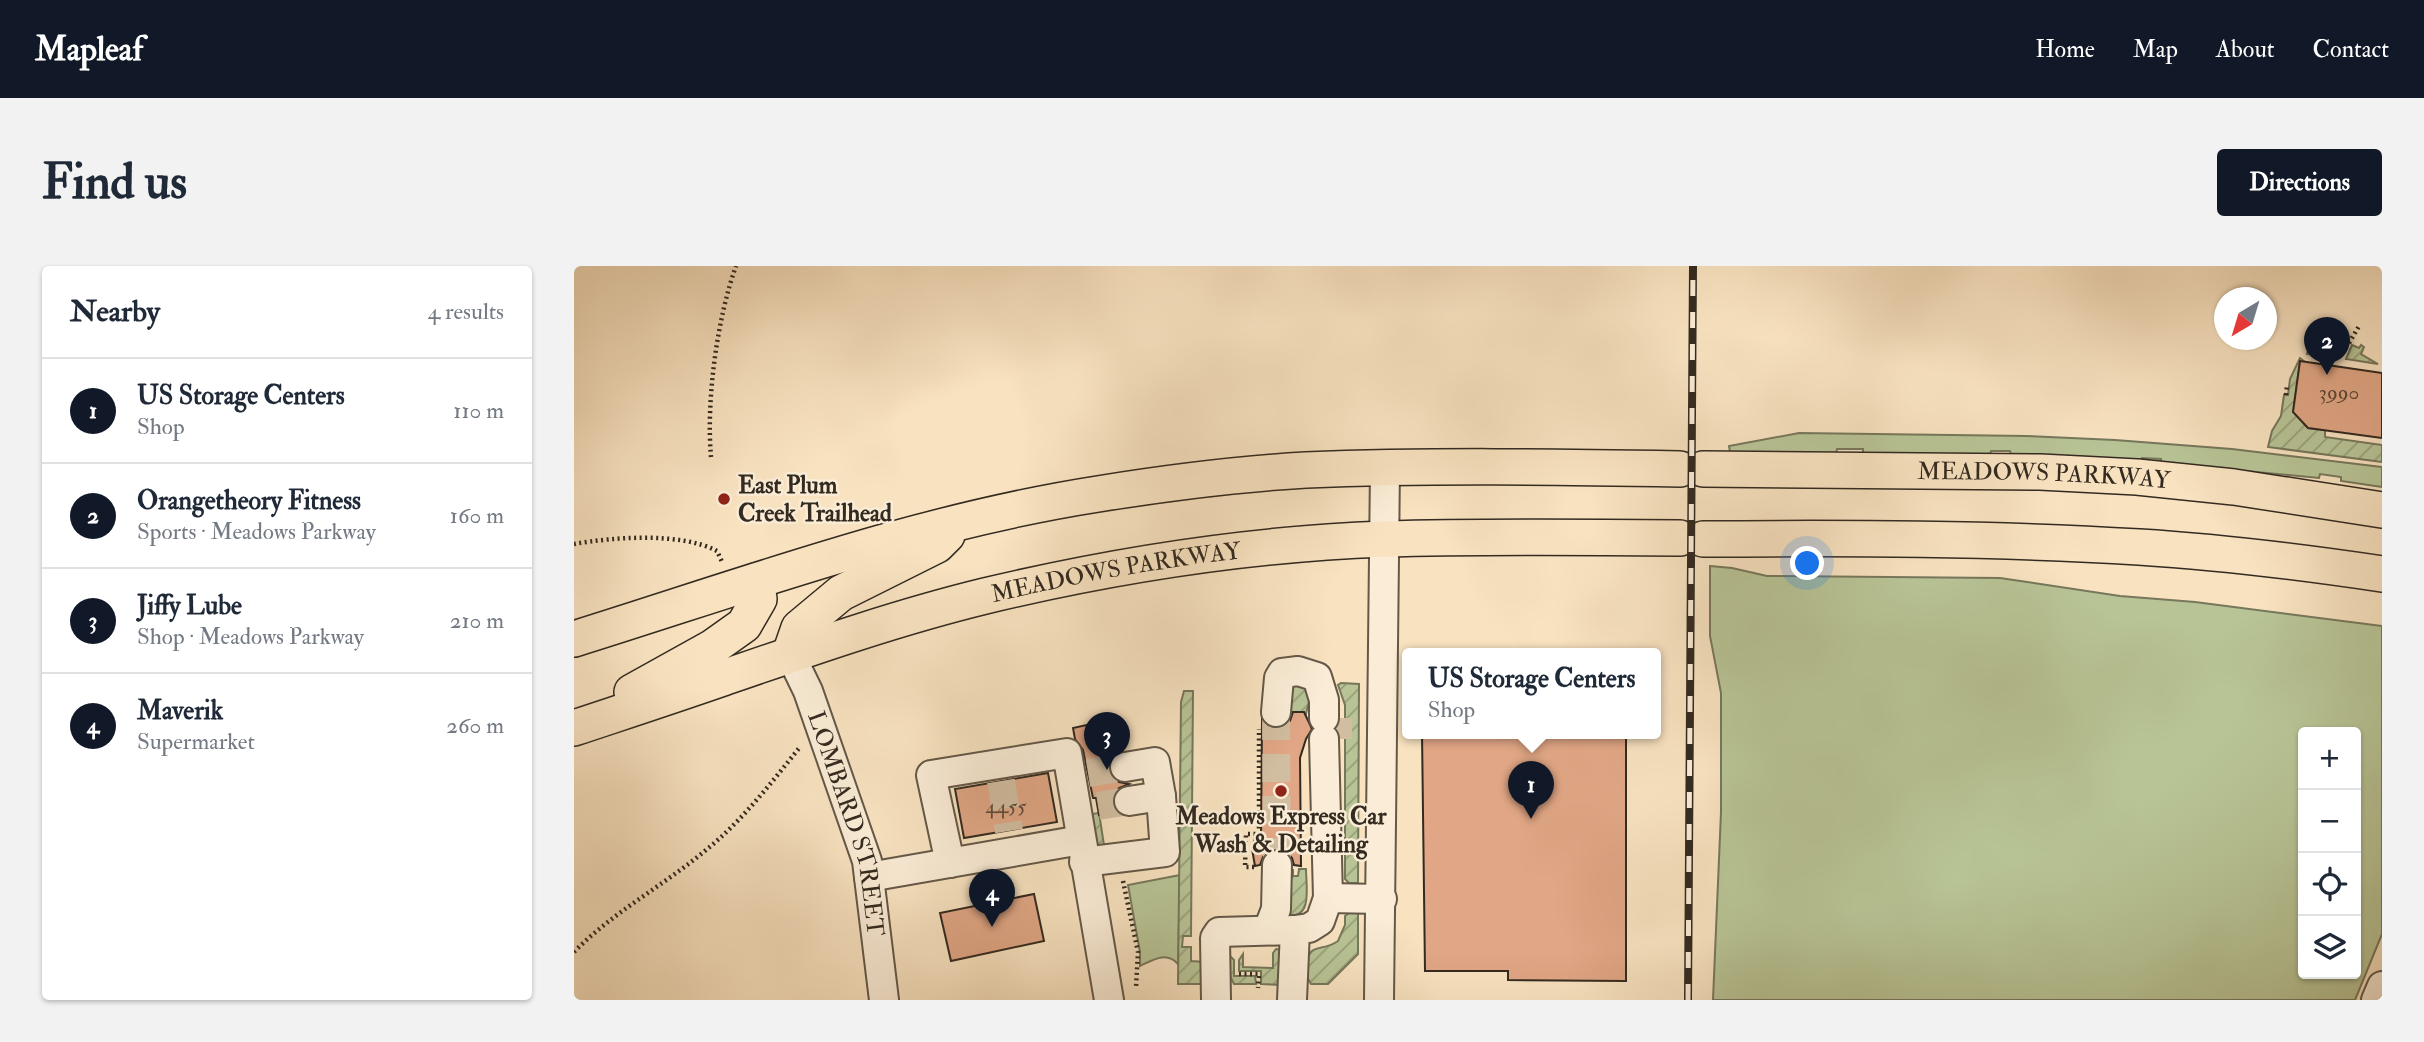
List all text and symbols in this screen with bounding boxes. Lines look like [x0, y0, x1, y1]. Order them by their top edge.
text: Mapleaf [35, 29, 143, 70]
text: Home [2035, 34, 2095, 65]
text: Map [2133, 34, 2178, 65]
text: About [2216, 34, 2275, 65]
text: Contact [2313, 34, 2389, 65]
button: Directions [2217, 149, 2382, 216]
text: Find us [42, 152, 187, 213]
north arrow [2214, 287, 2277, 350]
text: Nearby [70, 293, 160, 330]
text: 4 results [428, 297, 504, 326]
pin: 2 [2304, 317, 2350, 375]
house number: 3990 [2319, 379, 2359, 406]
text: US Storage Centers [137, 380, 345, 412]
text: 1 [89, 396, 97, 425]
text: 110 m [453, 396, 504, 425]
text: Shop [137, 412, 185, 441]
street label: MEADOWS PARKWAY [1917, 456, 2172, 496]
place label: East Plum Creek Trailhead [738, 470, 892, 529]
text: Orangetheory Fitness [137, 485, 361, 517]
marker: East Plum Creek Trailhead [716, 491, 732, 507]
text: 2 [87, 501, 99, 530]
text: 160 m [450, 501, 504, 530]
text: Sports · Meadows Parkway [137, 517, 376, 546]
street label: MEADOWS PARKWAY [988, 535, 1243, 610]
your location [1790, 546, 1824, 580]
text: Jiffy Lube [137, 590, 242, 622]
text: 3 [89, 606, 97, 635]
text: 210 m [450, 606, 504, 635]
text: Shop · Meadows Parkway [137, 622, 364, 651]
popup [1402, 648, 1661, 739]
text: US Storage Centers [1428, 663, 1635, 695]
text: Maverik [137, 695, 223, 727]
text: Shop [1428, 695, 1475, 724]
street label: LOMBARD STREET [800, 707, 891, 938]
text: 4 [87, 711, 99, 740]
text: 260 m [446, 711, 504, 740]
pin: 3 [1084, 712, 1130, 770]
text: Supermarket [137, 727, 255, 756]
map controls [2298, 727, 2361, 979]
button: + [2298, 727, 2361, 790]
pin: 1 [1508, 761, 1554, 819]
marker: Meadows Express Car Wash & Detailing [1273, 783, 1289, 799]
button: − [2298, 790, 2361, 853]
house number: 4455 [985, 793, 1027, 820]
place label: Meadows Express Car Wash & Detailing [1175, 801, 1387, 860]
button: locate [2298, 853, 2361, 916]
pin: 4 [969, 869, 1015, 927]
button: layers [2298, 916, 2361, 979]

